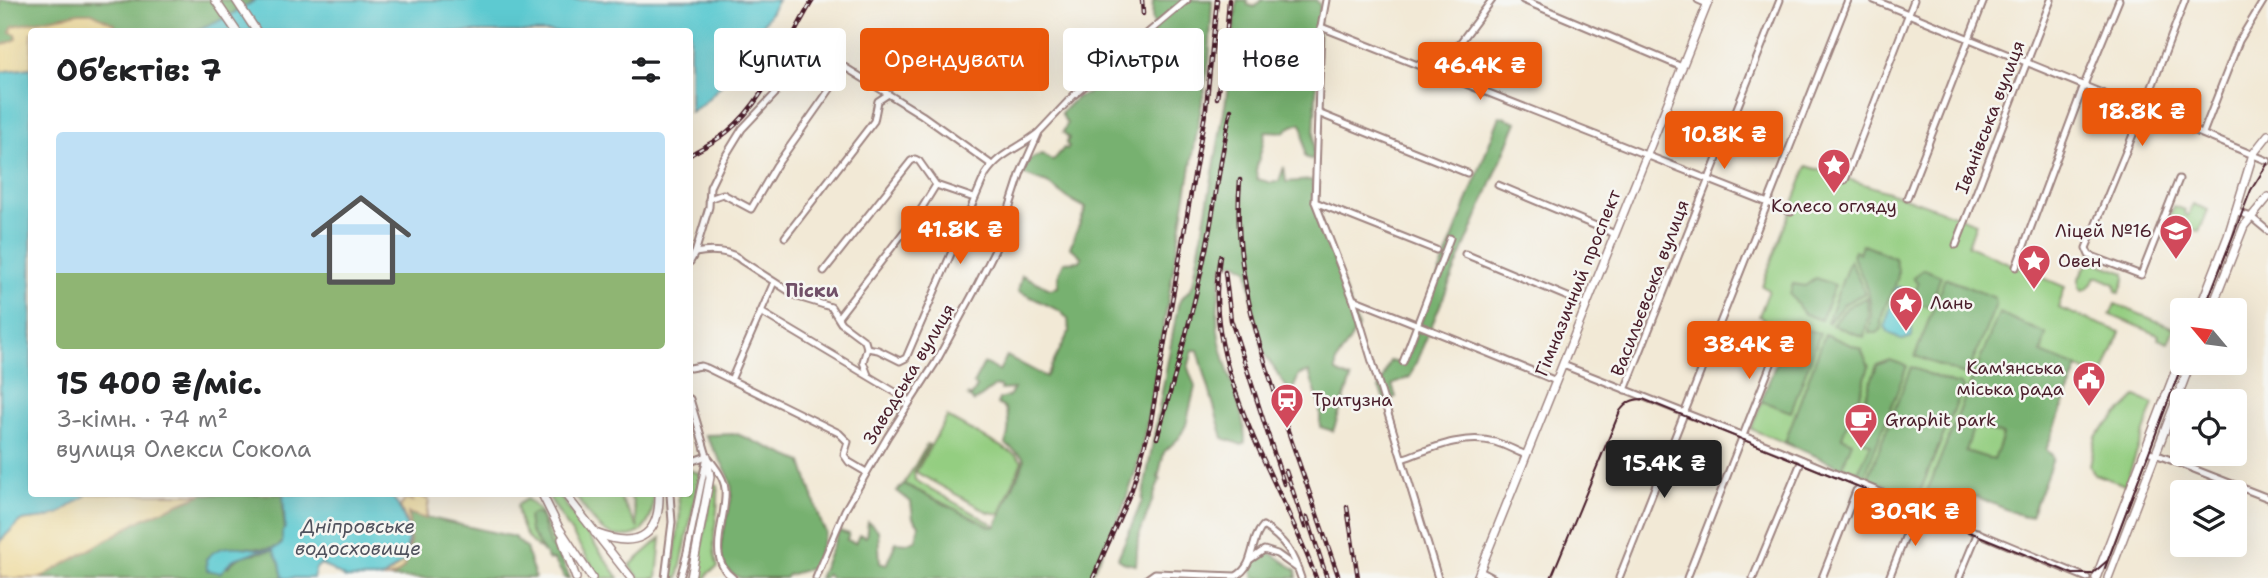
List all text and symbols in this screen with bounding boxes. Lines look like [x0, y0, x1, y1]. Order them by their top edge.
chip: Купити [714, 28, 846, 91]
chip: Орендувати [860, 28, 1049, 91]
chip: Фільтри [1063, 28, 1204, 91]
chip: Нове [1218, 28, 1324, 91]
street label: Іванівська вулиця [1950, 37, 2030, 197]
pin: 46.4K ₴ [1415, 42, 1545, 102]
text: Об’єктів: 7 [56, 50, 222, 91]
text: 46.4K ₴ [1434, 50, 1526, 80]
icon: filters [627, 51, 665, 89]
pin: 18.8K ₴ [2077, 88, 2207, 148]
text: 18.8K ₴ [2098, 96, 2186, 126]
pin: 10.8K ₴ [1659, 111, 1789, 171]
text: 10.8K ₴ [1681, 119, 1767, 149]
place icon: Колесо огляду [1815, 146, 1853, 195]
icon: home [298, 177, 424, 303]
street label: Гімназичний проспект [1530, 185, 1627, 380]
place label: Колесо огляду [1771, 194, 1897, 218]
street label: Васильєвська вулиця [1605, 196, 1695, 380]
pin: 41.8K ₴ [895, 206, 1025, 266]
school or university icon: Ліцей №16 [2157, 212, 2195, 261]
text: 41.8K ₴ [917, 214, 1003, 244]
place label: Ліцей №16 [2055, 219, 2152, 243]
place icon: Овен [2015, 242, 2053, 291]
place label: Овен [2058, 249, 2101, 273]
district label: Піски [785, 278, 839, 303]
place icon: Лань [1887, 284, 1925, 333]
place label: Лань [1930, 291, 1973, 315]
north arrow [2170, 298, 2247, 374]
map controls [2170, 298, 2247, 557]
street label: Заводська вулиця [857, 299, 961, 449]
pin: 38.4K ₴ [1684, 322, 1814, 381]
text: 38.4K ₴ [1703, 329, 1795, 359]
place label: Кам'янська міська рада [1956, 356, 2064, 401]
public building icon: Кам'янська міська рада [2070, 359, 2108, 408]
text: 15 400 ₴/міс. [56, 363, 262, 404]
station icon: Тритузна [1268, 381, 1306, 430]
place label: Тритузна [1312, 388, 1393, 412]
button: locate [2170, 389, 2247, 466]
cafe icon: Graphit park [1842, 401, 1880, 450]
text: 3-кімн. · 74 m² [56, 404, 228, 434]
place label: Graphit park [1885, 408, 1996, 432]
text: вулиця Олекси Сокола [56, 434, 311, 464]
pin: 15.4K ₴ [1599, 440, 1729, 500]
text: 15.4K ₴ [1622, 448, 1706, 478]
button: layers [2170, 480, 2247, 557]
pin: 30.9K ₴ [1850, 489, 1980, 548]
text: 30.9K ₴ [1870, 496, 1960, 526]
water label: Дніпровське водосховище [295, 514, 421, 561]

